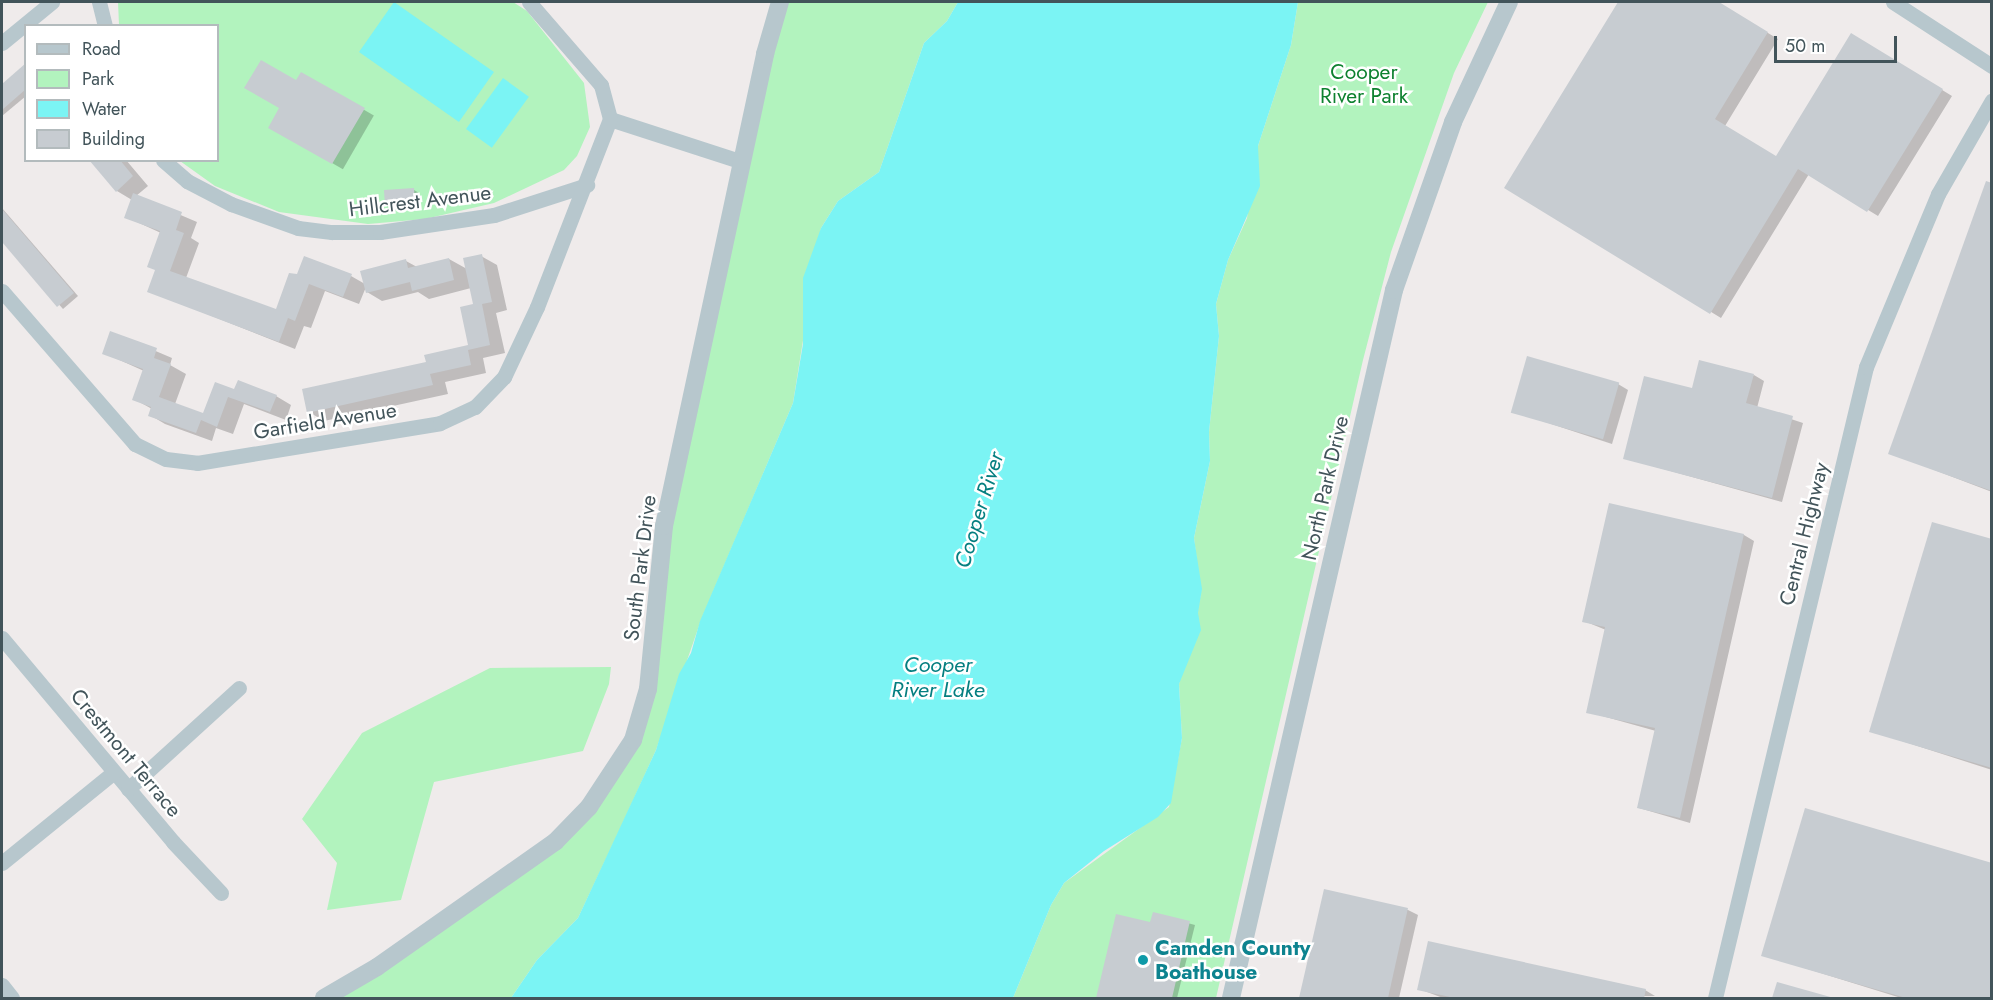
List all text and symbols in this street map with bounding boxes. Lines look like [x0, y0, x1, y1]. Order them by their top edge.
legend [24, 24, 219, 162]
scale bar [1777, 24, 1900, 62]
text: 50 m [1785, 33, 1825, 59]
text: Road [82, 36, 121, 62]
park label: Cooper River Park [1320, 59, 1408, 109]
text: Park [82, 66, 114, 92]
text: Water [82, 96, 126, 122]
text: Building [82, 126, 145, 152]
street label: Hillcrest Avenue [347, 180, 493, 222]
street label: Garfield Avenue [252, 397, 398, 445]
street label: North Park Drive [1296, 413, 1354, 563]
water label: Cooper River [949, 449, 1009, 571]
street label: Central Highway [1774, 460, 1834, 608]
street label: South Park Drive [619, 494, 661, 642]
water label: Cooper River Lake [891, 651, 985, 702]
street label: Crestmont Terrace [65, 684, 187, 822]
place label: Camden County Boathouse [1155, 935, 1311, 985]
marker: Camden County Boathouse [1136, 953, 1150, 967]

